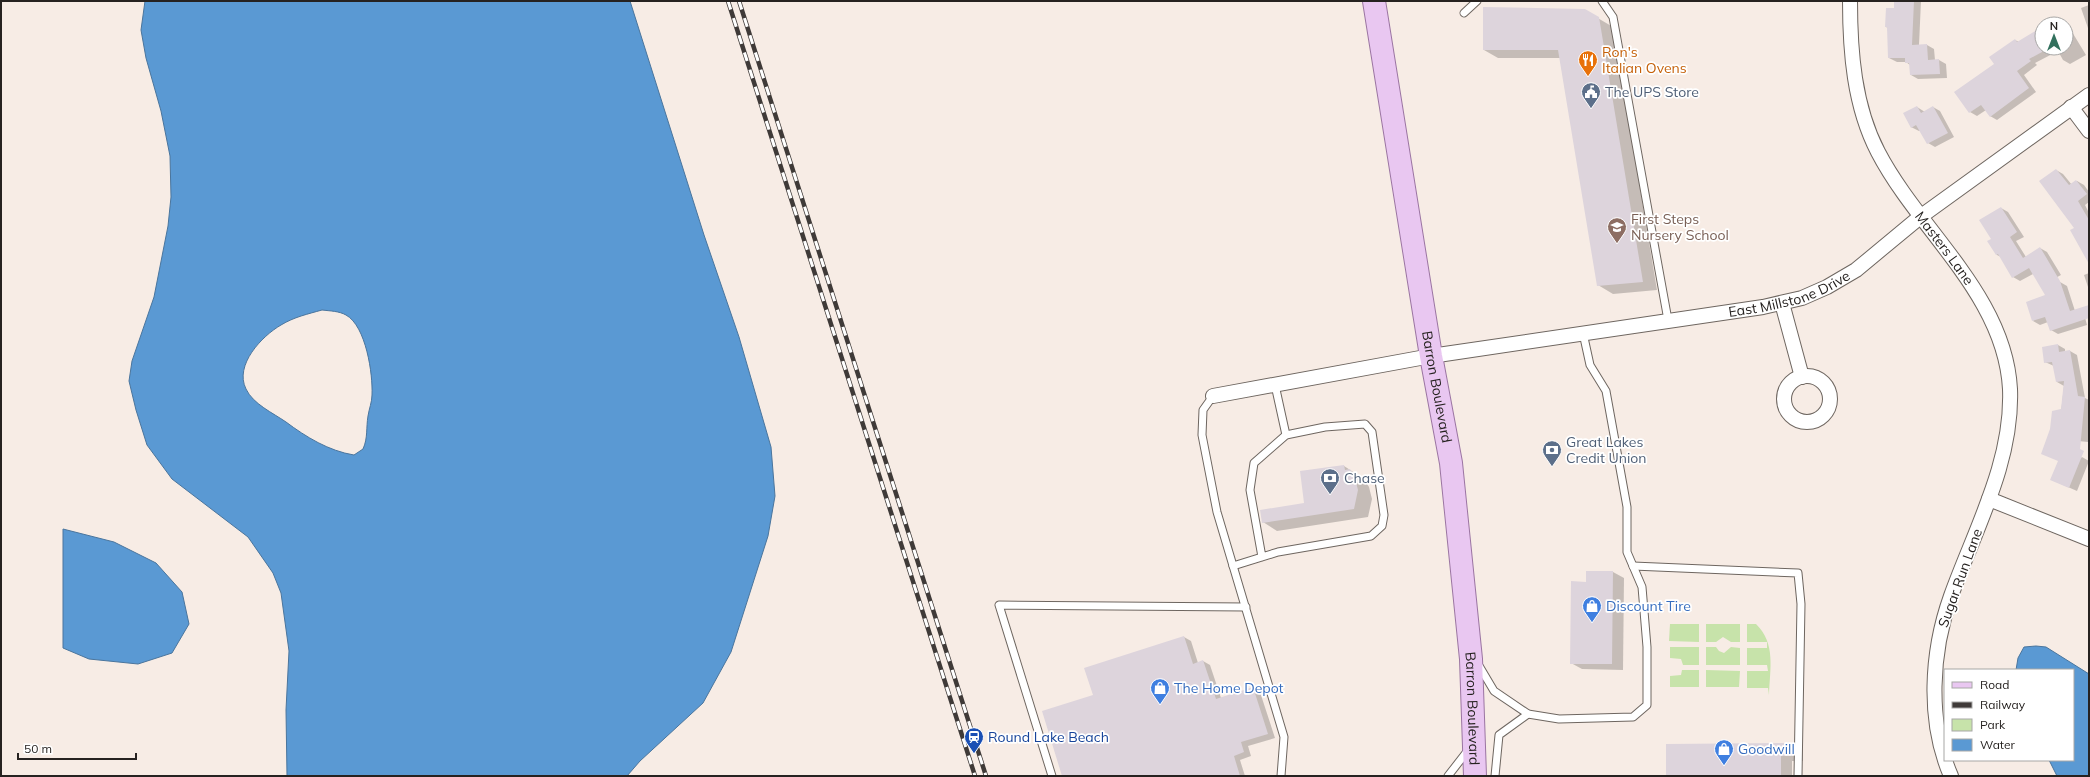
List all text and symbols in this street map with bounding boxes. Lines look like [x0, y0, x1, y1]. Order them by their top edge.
north arrow [2034, 16, 2074, 56]
text: N [2050, 19, 2058, 33]
place label: Ron's Italian Ovens [1602, 43, 1687, 77]
restaurant icon: Ron's Italian Ovens [1577, 49, 1599, 77]
public building icon: The UPS Store [1580, 81, 1602, 109]
place label: The UPS Store [1605, 83, 1699, 101]
street label: Masters Lane [1911, 208, 1978, 288]
place label: First Steps Nursery School [1631, 210, 1729, 244]
school or university icon: First Steps Nursery School [1606, 216, 1628, 244]
street label: East Millstone Drive [1727, 267, 1853, 321]
street label: Barron Boulevard [1418, 330, 1456, 444]
place label: Great Lakes Credit Union [1566, 433, 1646, 467]
bank icon: Great Lakes Credit Union [1541, 439, 1563, 467]
bank icon: Chase [1319, 467, 1341, 495]
place label: Chase [1344, 469, 1385, 487]
street label: Sugar Run Lane [1934, 526, 1986, 630]
shop icon: Discount Tire [1581, 595, 1603, 623]
place label: Discount Tire [1606, 597, 1691, 615]
street label: Barron Boulevard [1461, 651, 1484, 766]
legend [1944, 669, 2074, 761]
shop icon: The Home Depot [1149, 677, 1171, 705]
text: Road [1980, 677, 2009, 692]
place label: The Home Depot [1174, 679, 1284, 697]
text: Railway [1980, 697, 2026, 712]
text: Park [1980, 717, 2006, 732]
station icon: Round Lake Beach [963, 726, 985, 754]
place label: Round Lake Beach [988, 728, 1109, 746]
scale bar [18, 735, 136, 761]
text: Water [1980, 737, 2016, 752]
shop icon: Goodwill [1713, 738, 1735, 766]
place label: Goodwill [1738, 740, 1795, 758]
text: 50 m [24, 741, 52, 756]

